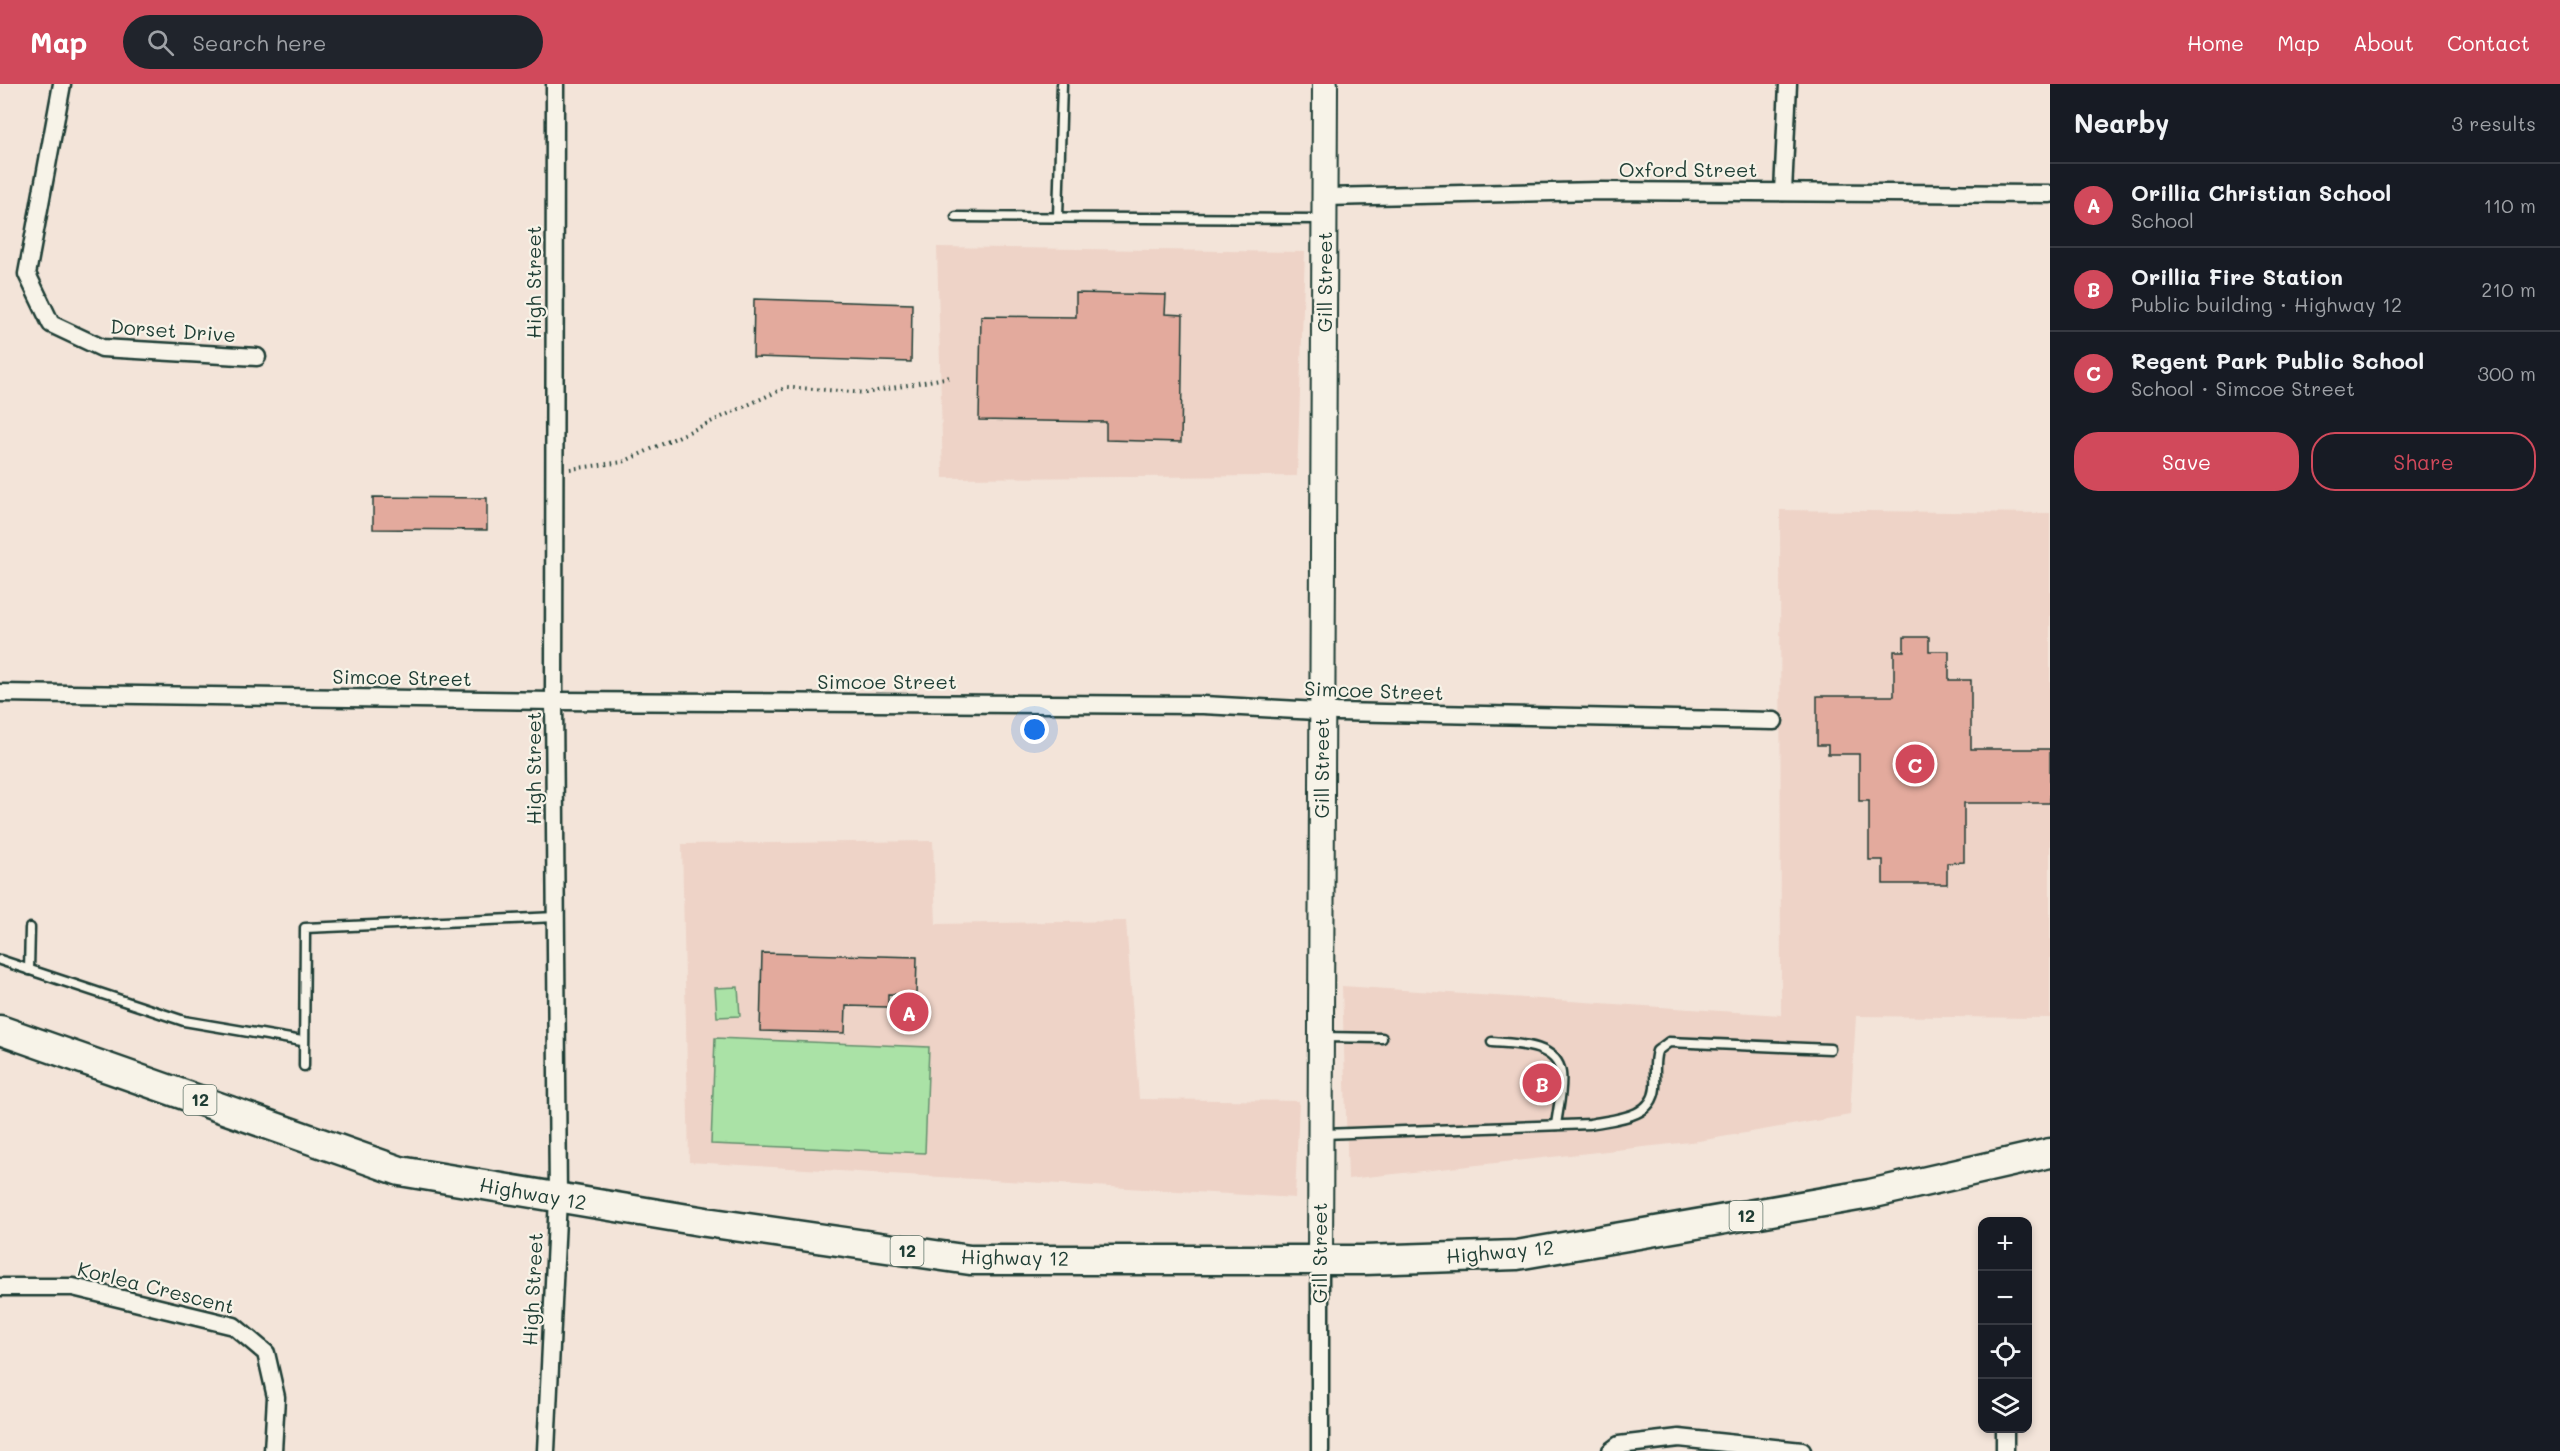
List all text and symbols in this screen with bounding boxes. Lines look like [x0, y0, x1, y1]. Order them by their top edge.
search box [123, 15, 543, 69]
text: Map [30, 24, 87, 60]
icon: search [144, 26, 177, 59]
text: Search here [192, 28, 326, 57]
text: Home [2187, 29, 2244, 56]
text: Map [2277, 29, 2320, 56]
text: About [2353, 29, 2414, 56]
text: Contact [2447, 29, 2530, 56]
text: Nearby [2074, 106, 2169, 140]
text: 3 results [2451, 110, 2536, 136]
street label: Oxford Street [1619, 156, 1757, 182]
text: Orillia Christian School [2131, 178, 2391, 207]
text: A [2087, 192, 2100, 218]
text: 110 m [2483, 192, 2536, 218]
text: School [2131, 207, 2194, 233]
street label: High Street [520, 225, 546, 339]
street label: Gill Street [1311, 231, 1337, 333]
text: Orillia Fire Station [2131, 262, 2343, 291]
text: B [2087, 276, 2100, 302]
text: 210 m [2481, 276, 2536, 302]
text: Public building · Highway 12 [2131, 291, 2402, 317]
street label: Dorset Drive [109, 313, 237, 347]
text: Regent Park Public School [2131, 346, 2424, 375]
text: C [2086, 360, 2101, 386]
text: 300 m [2477, 360, 2536, 386]
text: School · Simcoe Street [2131, 375, 2355, 401]
button: Save [2074, 432, 2299, 491]
button: Share [2311, 432, 2536, 491]
street label: Simcoe Street [332, 663, 472, 691]
street label: Simcoe Street [817, 668, 957, 694]
street label: Simcoe Street [1304, 675, 1444, 705]
street label: High Street [520, 711, 546, 825]
your location [1020, 715, 1049, 744]
street label: Gill Street [1308, 717, 1334, 819]
pin: C [1896, 742, 1934, 786]
pin: A [890, 990, 928, 1034]
pin: B [1522, 1060, 1562, 1106]
road number: 12 [184, 1085, 216, 1115]
street label: Highway 12 [478, 1171, 589, 1215]
road number: 12 [1730, 1201, 1762, 1231]
street label: Gill Street [1306, 1202, 1332, 1304]
map controls [1978, 1217, 2032, 1433]
button: + [1978, 1217, 2032, 1271]
street label: High Street [516, 1232, 548, 1346]
street label: Highway 12 [1445, 1233, 1555, 1269]
road number: 12 [890, 1236, 924, 1266]
street label: Highway 12 [961, 1243, 1069, 1271]
street label: Korlea Crescent [75, 1255, 237, 1319]
button: − [1978, 1271, 2032, 1325]
button: locate [1978, 1325, 2032, 1379]
button: layers [1978, 1379, 2032, 1433]

